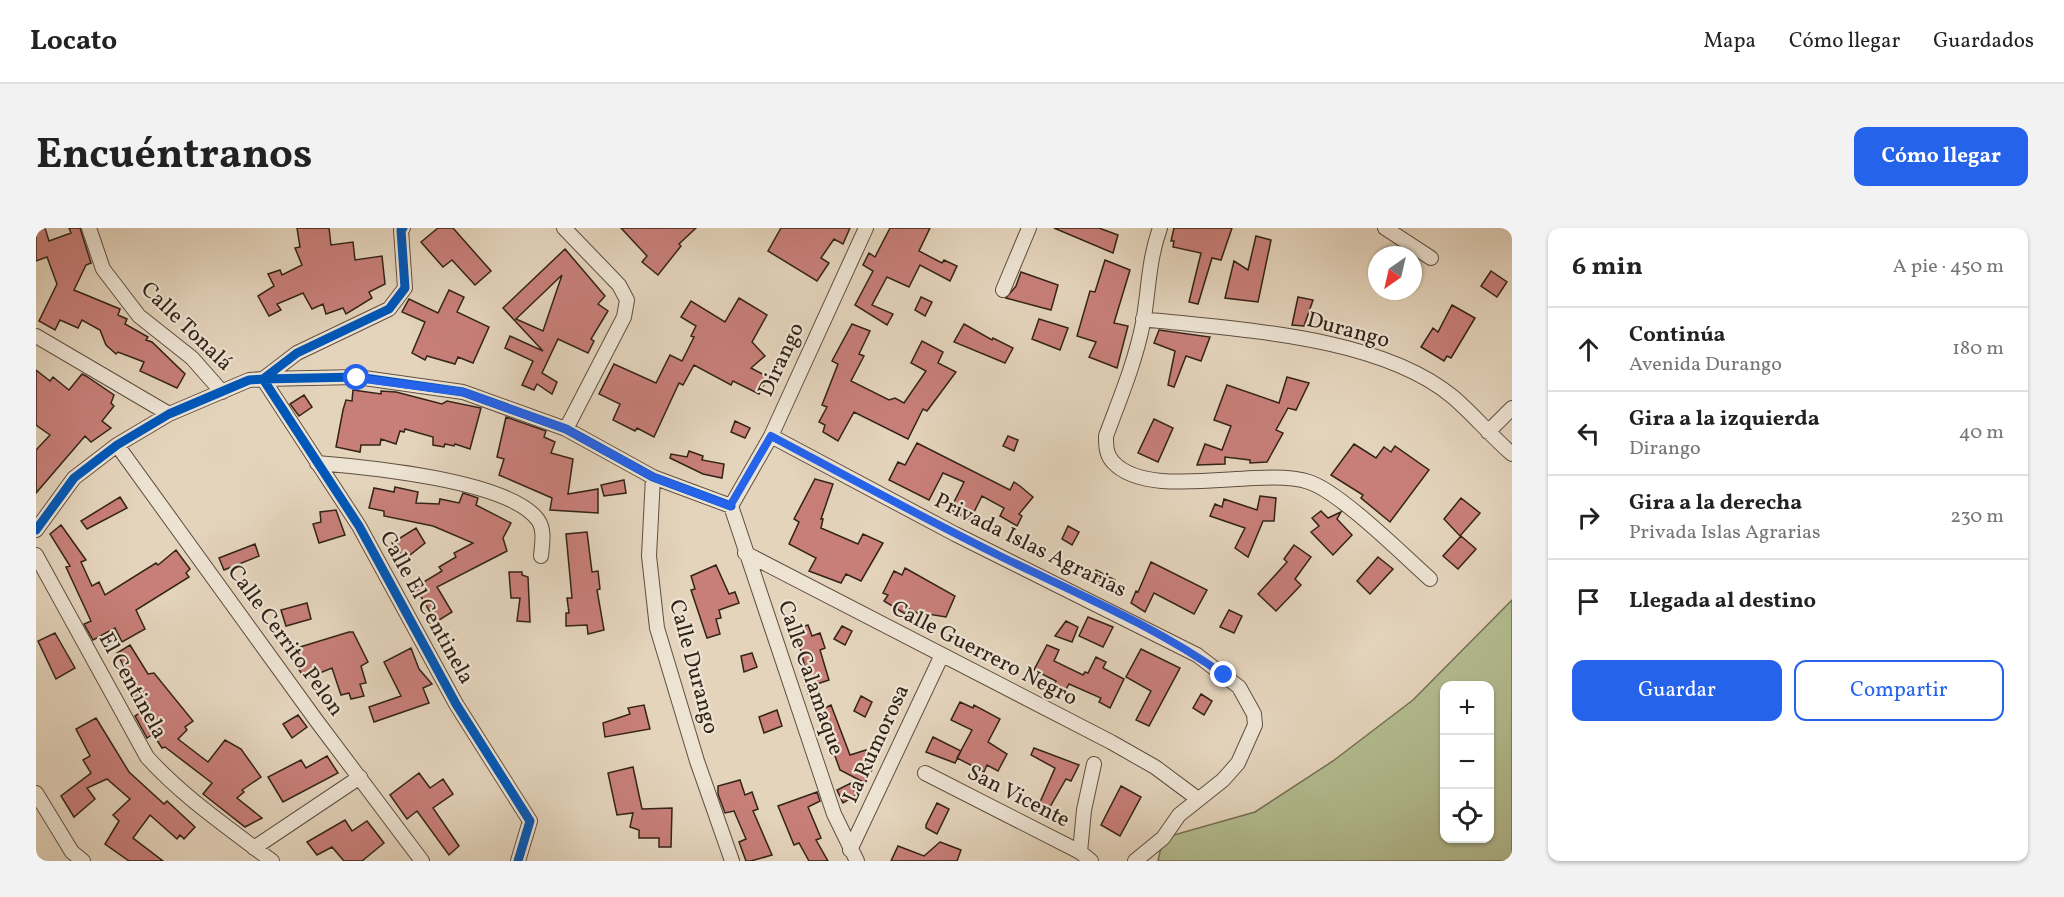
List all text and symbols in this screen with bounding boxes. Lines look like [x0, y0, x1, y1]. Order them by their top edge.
text: Locato [30, 22, 117, 61]
text: Mapa [1703, 27, 1756, 56]
text: Cómo llegar [1789, 27, 1900, 56]
text: Guardados [1933, 27, 2034, 56]
text: Encuéntranos [36, 127, 312, 186]
button: Cómo llegar [1854, 127, 2028, 186]
north arrow [1368, 246, 1422, 300]
text: 6 min [1572, 249, 1643, 285]
text: A pie · 450 m [1893, 253, 2004, 281]
street label: Calle Tonalá [133, 275, 239, 379]
street label: Durango [1303, 305, 1393, 357]
street label: Dirango [751, 318, 813, 402]
text: Continúa [1629, 320, 1726, 351]
icon: ahead [1572, 333, 1605, 366]
text: 180 m [1952, 335, 2004, 363]
text: Avenida Durango [1629, 351, 1782, 379]
route start [343, 364, 369, 390]
text: Gira a la izquierda [1629, 404, 1820, 435]
icon: left [1572, 417, 1605, 450]
text: 40 m [1959, 419, 2004, 447]
text: Dirango [1629, 435, 1701, 463]
street label: Privada Islas Agrarias [929, 486, 1131, 606]
text: Gira a la derecha [1629, 488, 1802, 519]
icon: right [1572, 501, 1605, 534]
text: 230 m [1950, 503, 2004, 531]
text: Privada Islas Agrarias [1629, 519, 1820, 547]
street label: Calle El Centinela [371, 526, 481, 690]
street label: Calle Cerrito Pelon [219, 559, 351, 723]
icon: arrive [1572, 585, 1605, 618]
text: Llegada al destino [1629, 586, 1816, 617]
street label: Calle Guerrero Negro [885, 594, 1083, 714]
street label: Calle Durango [660, 596, 726, 738]
street label: Calle Calamaque [769, 597, 851, 759]
street label: El Centinela [90, 627, 174, 745]
button: Guardar [1572, 660, 1782, 721]
button: Compartir [1794, 660, 2004, 721]
route end [1210, 661, 1236, 687]
street label: La Rumorosa [836, 680, 918, 808]
map controls [1440, 681, 1494, 843]
button: + [1440, 681, 1494, 735]
button: − [1440, 735, 1494, 789]
street label: San Vicente [961, 758, 1075, 836]
button: locate [1440, 789, 1494, 843]

